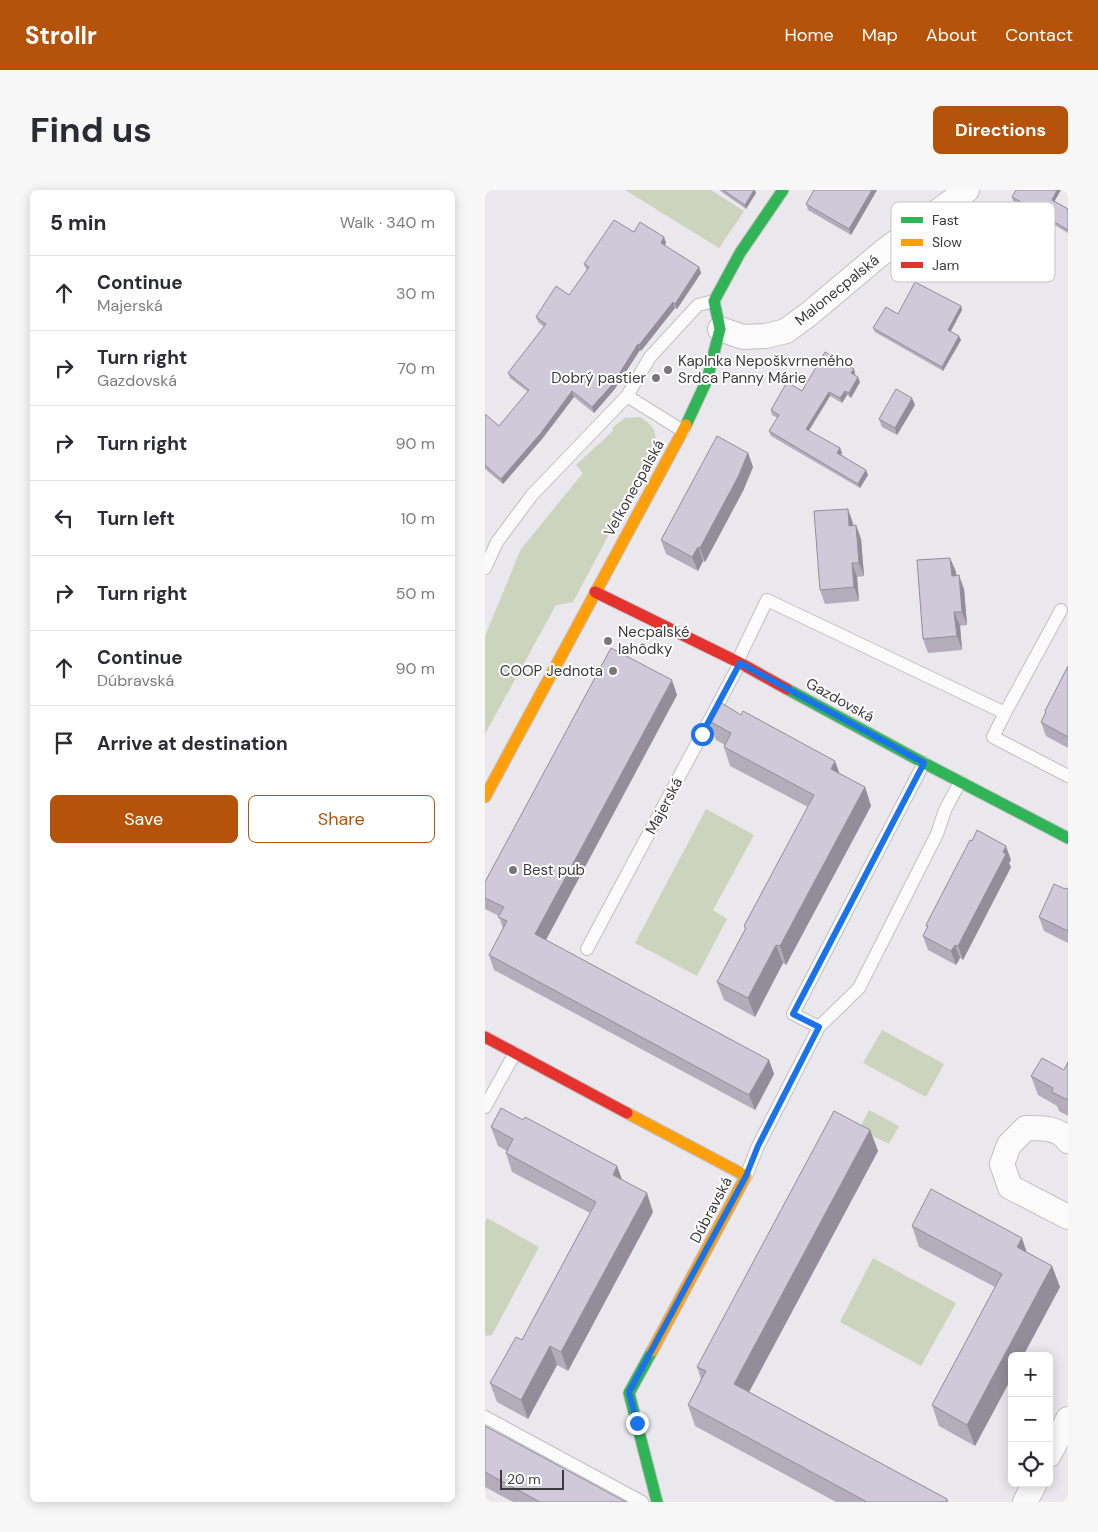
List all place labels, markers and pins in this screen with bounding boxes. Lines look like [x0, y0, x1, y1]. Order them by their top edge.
place label: Kaplnka Nepoškvrneného Srdca Panny Márie [678, 351, 853, 388]
marker: Kaplnka Nepoškvrneného Srdca Panny Márie [662, 364, 674, 376]
place label: Dobrý pastier [551, 368, 646, 388]
marker: Dobrý pastier [650, 372, 662, 384]
place label: Necpalské lahôdky [618, 622, 689, 659]
marker: Necpalské lahôdky [602, 635, 614, 647]
place label: COOP Jednota [500, 661, 603, 681]
marker: COOP Jednota [607, 665, 619, 677]
place label: Best pub [523, 860, 585, 880]
marker: Best pub [507, 864, 519, 876]

